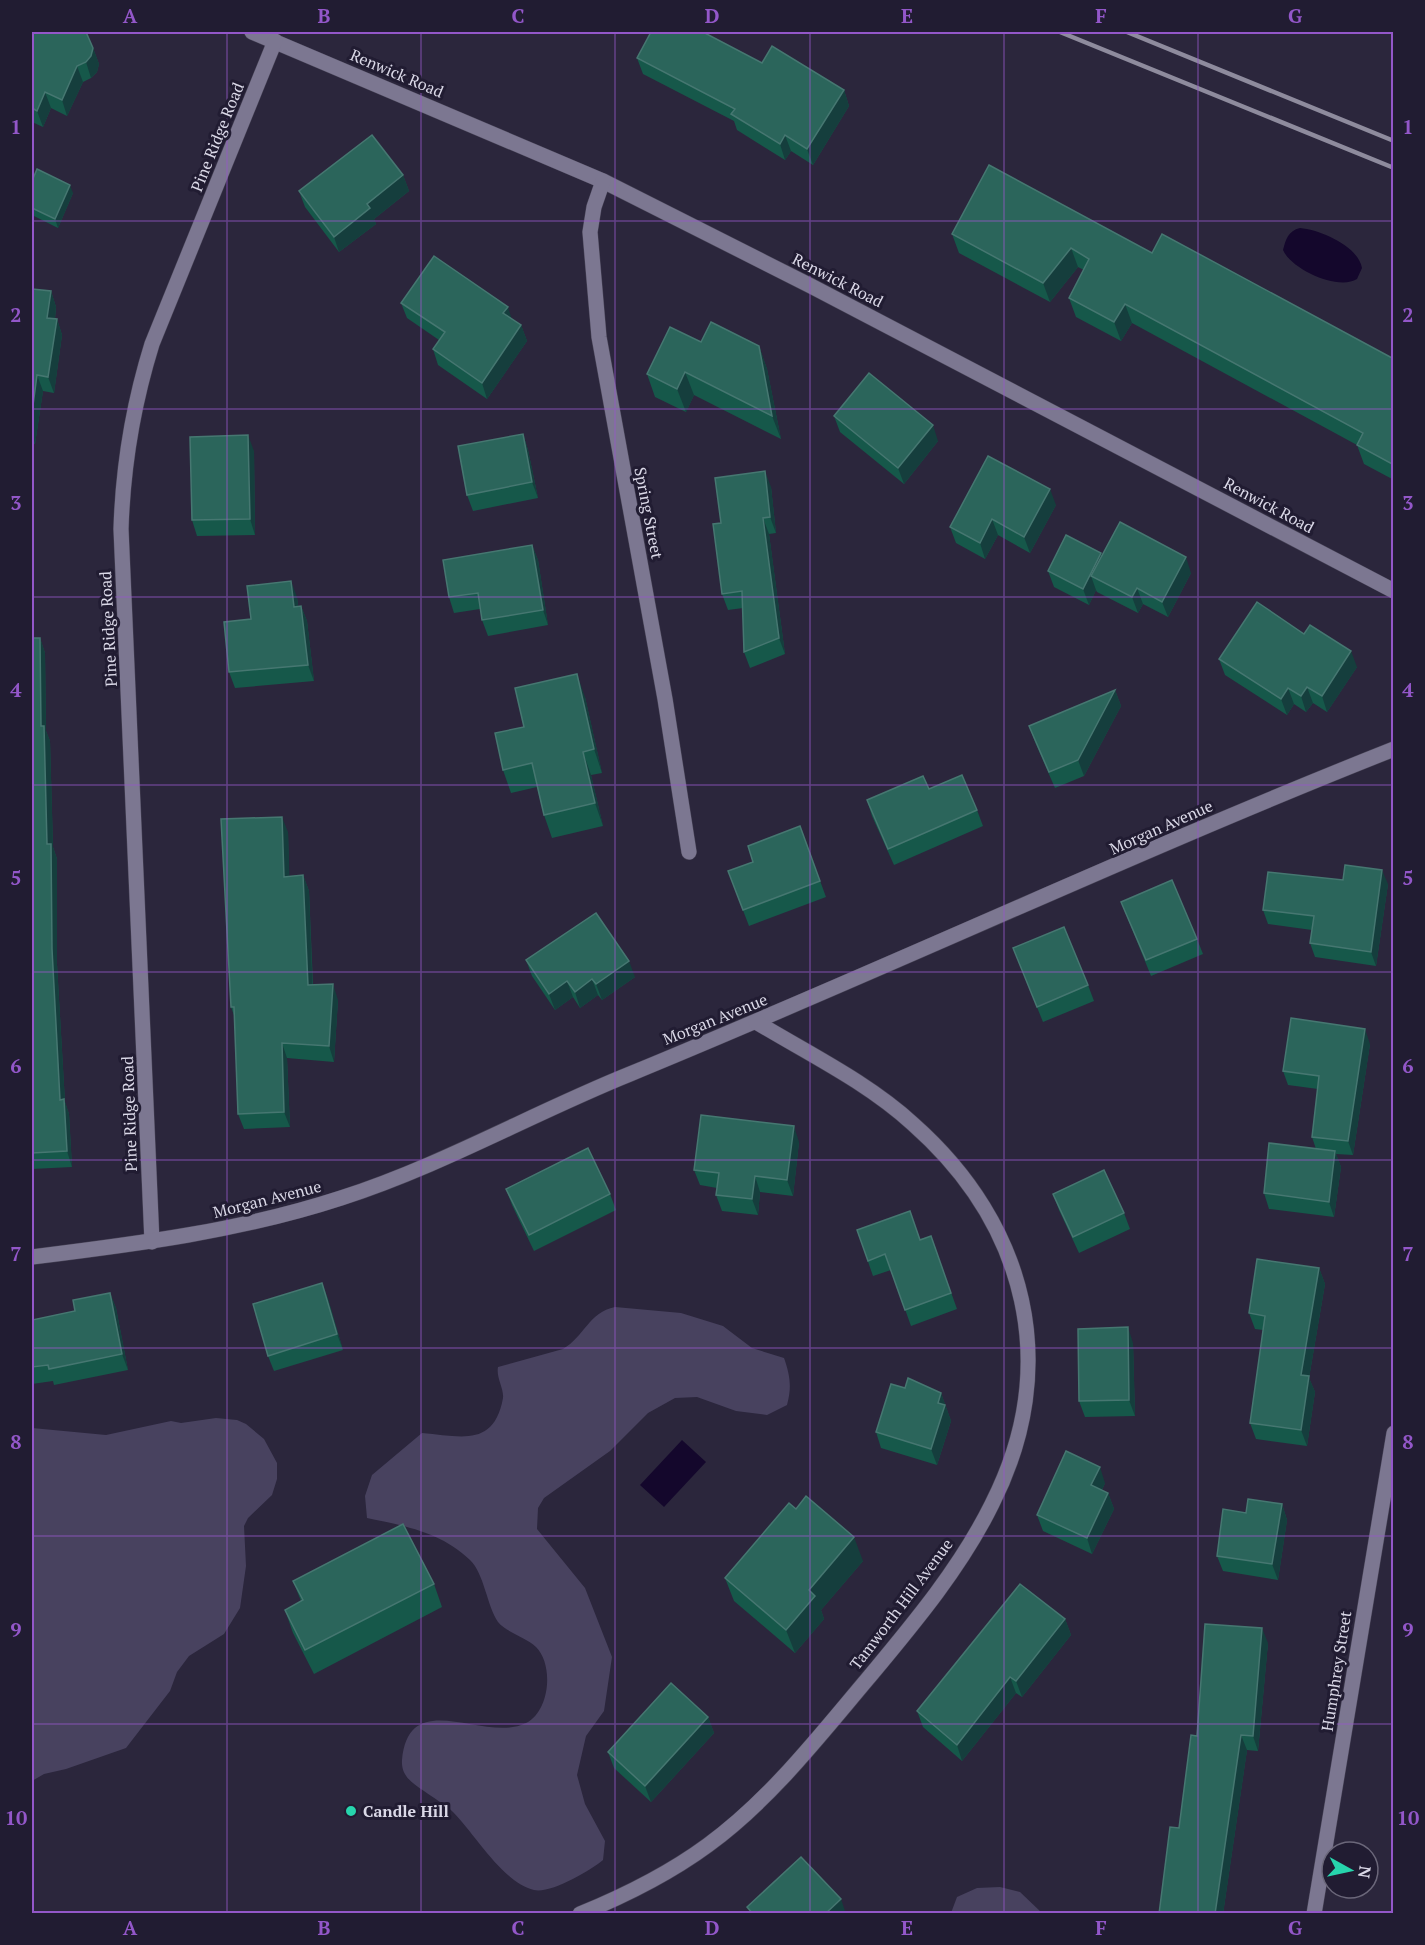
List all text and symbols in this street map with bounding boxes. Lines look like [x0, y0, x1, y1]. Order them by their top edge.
text: A [123, 2, 138, 29]
text: B [318, 2, 331, 29]
text: C [511, 2, 525, 29]
text: D [705, 2, 719, 29]
text: E [901, 2, 913, 29]
text: F [1095, 2, 1107, 29]
text: G [1288, 2, 1302, 29]
street label: Renwick Road [347, 43, 447, 103]
street label: Pine Ridge Road [185, 79, 249, 195]
text: 1 [10, 113, 22, 140]
text: 1 [1402, 113, 1414, 140]
street label: Renwick Road [789, 248, 887, 312]
text: 2 [10, 301, 22, 328]
text: 2 [1402, 301, 1414, 328]
street label: Spring Street [629, 465, 669, 561]
street label: Renwick Road [1220, 472, 1318, 538]
text: 3 [10, 489, 22, 516]
text: 3 [1402, 489, 1414, 516]
street label: Pine Ridge Road [94, 571, 122, 687]
text: 4 [10, 676, 22, 703]
text: 4 [1402, 676, 1414, 703]
street label: Morgan Avenue [1106, 794, 1216, 860]
text: 5 [10, 864, 22, 891]
text: 5 [1402, 864, 1414, 891]
street label: Morgan Avenue [659, 988, 771, 1050]
text: 6 [10, 1052, 22, 1079]
text: 6 [1402, 1052, 1414, 1079]
street label: Pine Ridge Road [116, 1056, 142, 1172]
street label: Morgan Avenue [211, 1175, 323, 1223]
text: 7 [10, 1240, 22, 1267]
text: 7 [1402, 1240, 1414, 1267]
text: 8 [10, 1428, 22, 1455]
text: 8 [1402, 1428, 1414, 1455]
street label: Tamworth Hill Avenue [844, 1534, 958, 1674]
street label: Humphrey Street [1316, 1609, 1356, 1733]
text: 9 [10, 1616, 22, 1643]
text: 9 [1402, 1616, 1414, 1643]
place label: Candle Hill [363, 1800, 449, 1822]
text: 10 [5, 1804, 27, 1831]
marker: Candle Hill [344, 1804, 358, 1818]
text: 10 [1397, 1804, 1419, 1831]
north arrow [1320, 1840, 1380, 1900]
text: N [1353, 1865, 1377, 1880]
text: A [123, 1914, 138, 1941]
text: B [318, 1914, 331, 1941]
text: C [511, 1914, 525, 1941]
text: D [705, 1914, 719, 1941]
text: E [901, 1914, 913, 1941]
text: F [1095, 1914, 1107, 1941]
text: G [1288, 1914, 1302, 1941]

